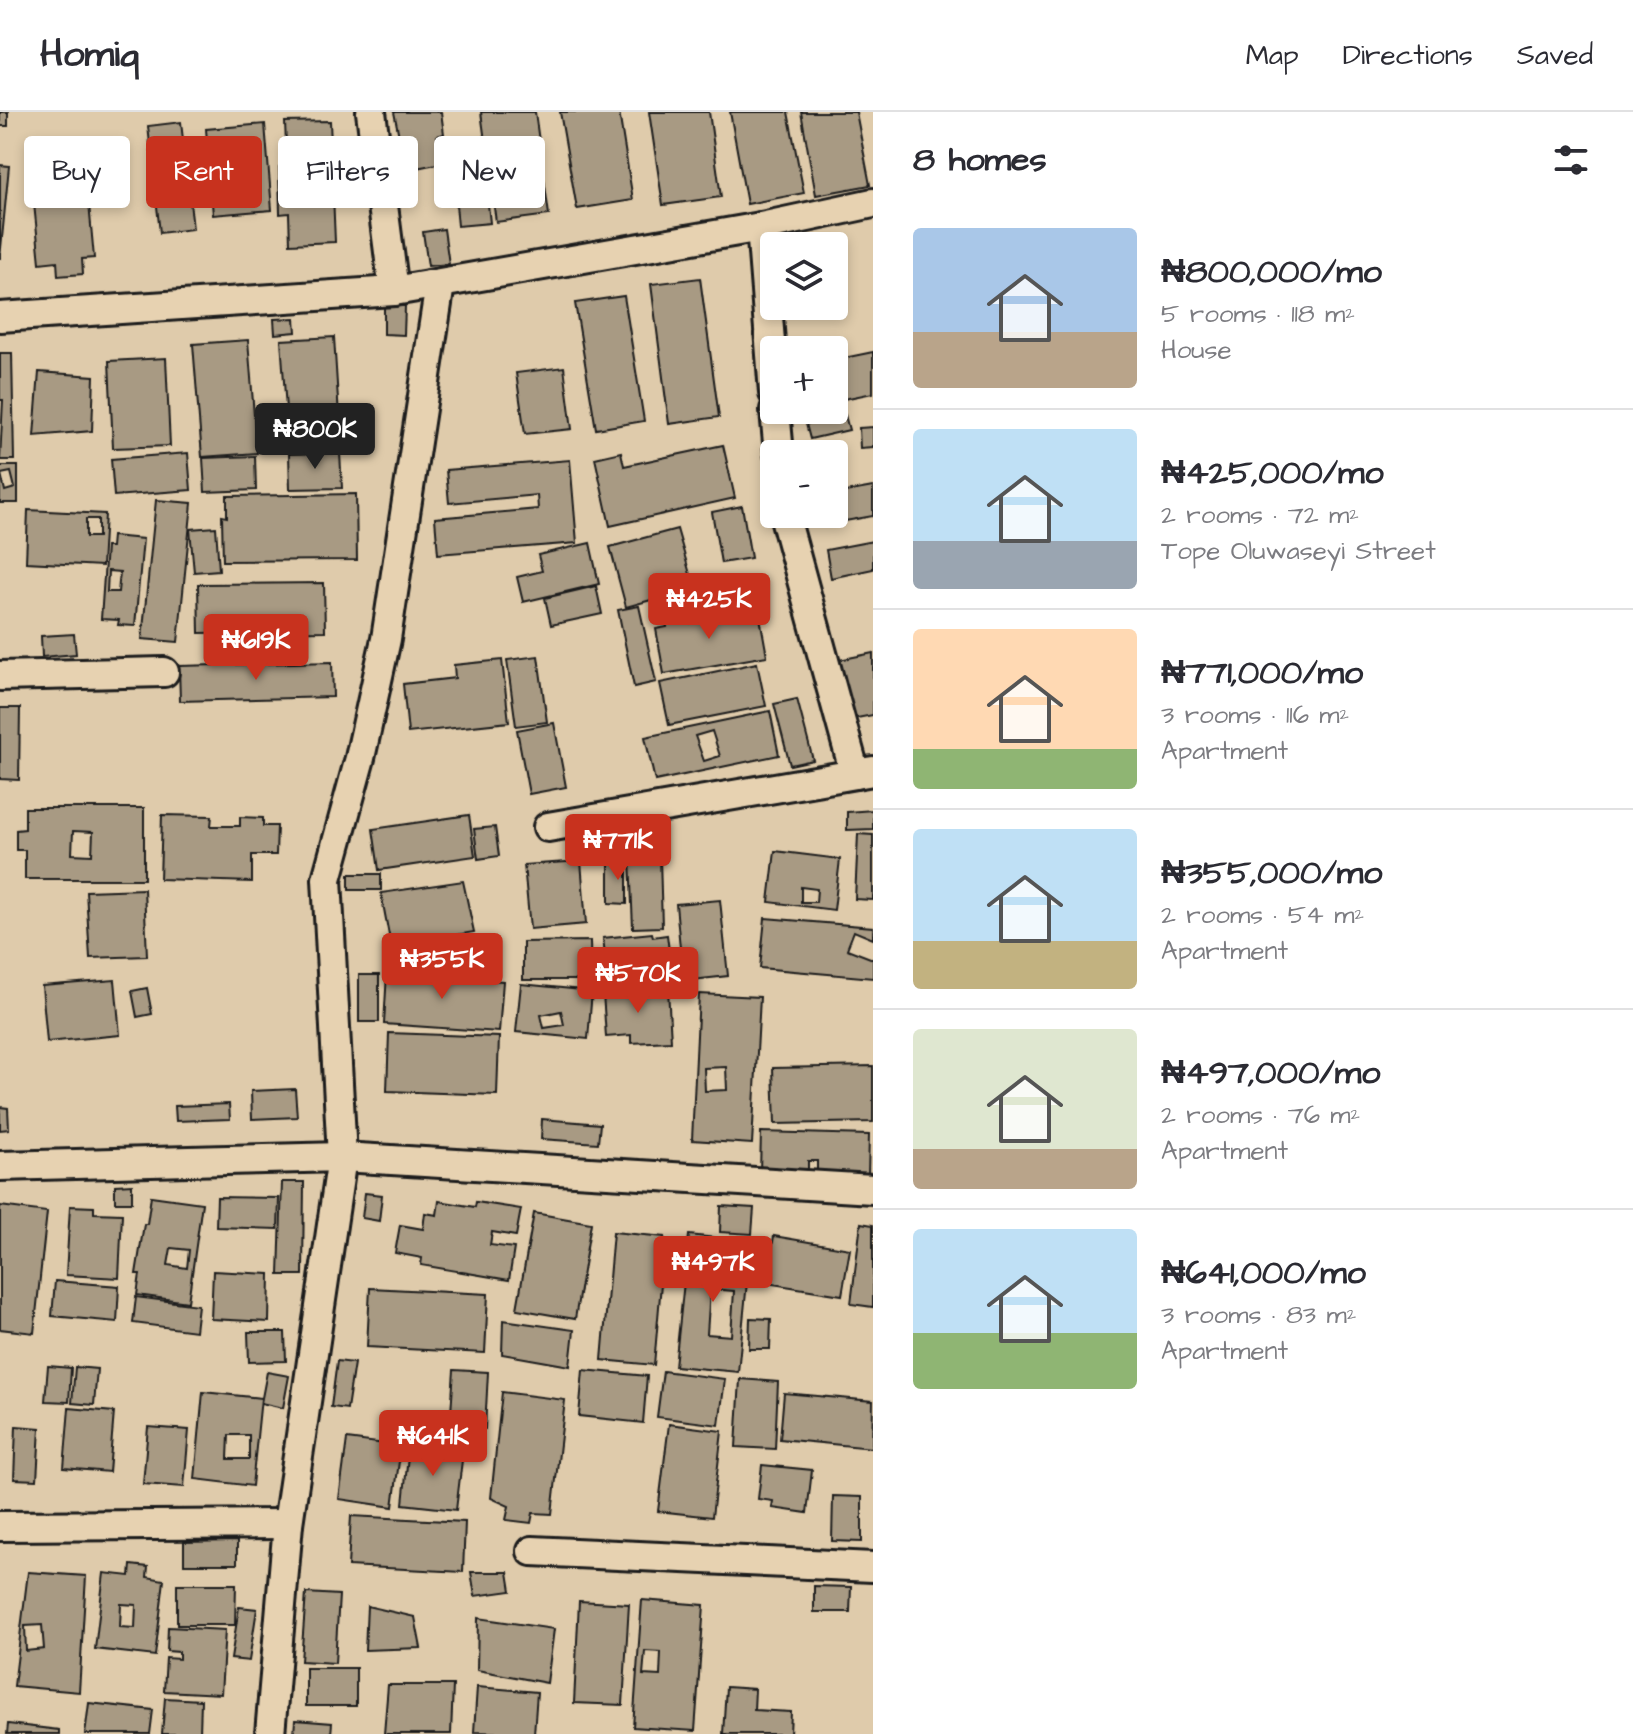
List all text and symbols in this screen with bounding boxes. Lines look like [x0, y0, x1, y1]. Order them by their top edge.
text: Homiq [40, 29, 139, 81]
text: Map [1246, 36, 1299, 75]
text: Directions [1343, 36, 1473, 75]
text: Saved [1517, 36, 1593, 75]
chip: Buy [24, 136, 130, 208]
chip: Rent [146, 136, 262, 208]
chip: Filters [278, 136, 418, 208]
chip: New [434, 136, 545, 208]
text: 8 homes [913, 136, 1047, 184]
icon: filters [1549, 138, 1593, 182]
map controls [760, 232, 848, 528]
button: layers [760, 232, 848, 320]
text: ₦800,000/mo [1161, 248, 1382, 296]
icon: home [977, 260, 1073, 356]
text: 5 rooms · 118 m² [1161, 296, 1355, 332]
text: House [1161, 332, 1232, 368]
button: + [760, 336, 848, 424]
pin: ₦800K [259, 403, 371, 471]
text: ₦800K [273, 411, 357, 447]
button: − [760, 440, 848, 528]
text: ₦425,000/mo [1161, 449, 1384, 497]
icon: home [977, 461, 1073, 557]
text: 2 rooms · 72 m² [1161, 497, 1359, 533]
text: Tope Oluwaseyi Street [1161, 533, 1436, 569]
pin: ₦425K [653, 573, 765, 641]
text: ₦425K [666, 581, 752, 617]
pin: ₦619K [200, 614, 312, 682]
text: ₦619K [222, 622, 290, 658]
text: ₦771,000/mo [1161, 649, 1363, 697]
icon: home [977, 661, 1073, 757]
text: 3 rooms · 116 m² [1161, 697, 1349, 733]
text: Apartment [1161, 733, 1288, 769]
pin: ₦771K [562, 814, 674, 882]
text: ₦771K [583, 822, 653, 858]
text: ₦355,000/mo [1161, 849, 1382, 897]
icon: home [977, 861, 1073, 957]
text: 2 rooms · 54 m² [1161, 897, 1364, 933]
pin: ₦355K [386, 933, 498, 1001]
text: Apartment [1161, 933, 1288, 969]
text: ₦355K [400, 941, 484, 977]
pin: ₦570K [582, 947, 694, 1015]
text: ₦570K [595, 955, 681, 991]
text: ₦497,000/mo [1161, 1049, 1380, 1097]
icon: home [977, 1061, 1073, 1157]
text: 2 rooms · 76 m² [1161, 1097, 1360, 1133]
text: Apartment [1161, 1133, 1288, 1169]
pin: ₦497K [657, 1236, 769, 1304]
text: ₦497K [671, 1244, 755, 1280]
text: ₦641,000/mo [1161, 1249, 1366, 1297]
icon: home [977, 1261, 1073, 1357]
text: 3 rooms · 83 m² [1161, 1297, 1356, 1333]
text: Apartment [1161, 1333, 1288, 1369]
pin: ₦641K [377, 1410, 489, 1478]
text: ₦641K [397, 1418, 469, 1454]

